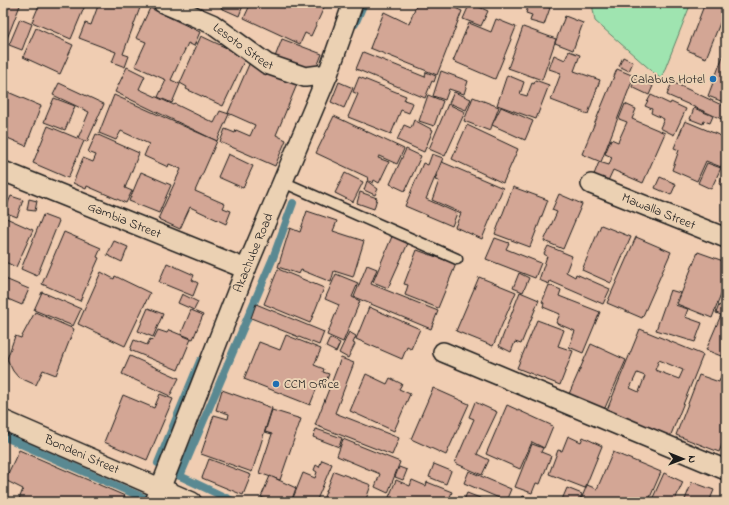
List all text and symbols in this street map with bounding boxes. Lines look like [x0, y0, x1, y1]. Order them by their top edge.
street label: Lesoto Street [209, 18, 277, 75]
place label: Calabus Hotel [631, 70, 705, 89]
marker: Calabus Hotel [708, 74, 718, 84]
street label: Mawalla Street [619, 188, 699, 235]
street label: Gambia Street [85, 197, 165, 244]
street label: Akachube Road [228, 209, 278, 295]
place label: CCM Office [284, 375, 339, 394]
marker: CCM Office [271, 379, 281, 389]
street label: Bondeni Street [41, 429, 123, 479]
north arrow [663, 439, 703, 479]
text: N [684, 455, 700, 463]

